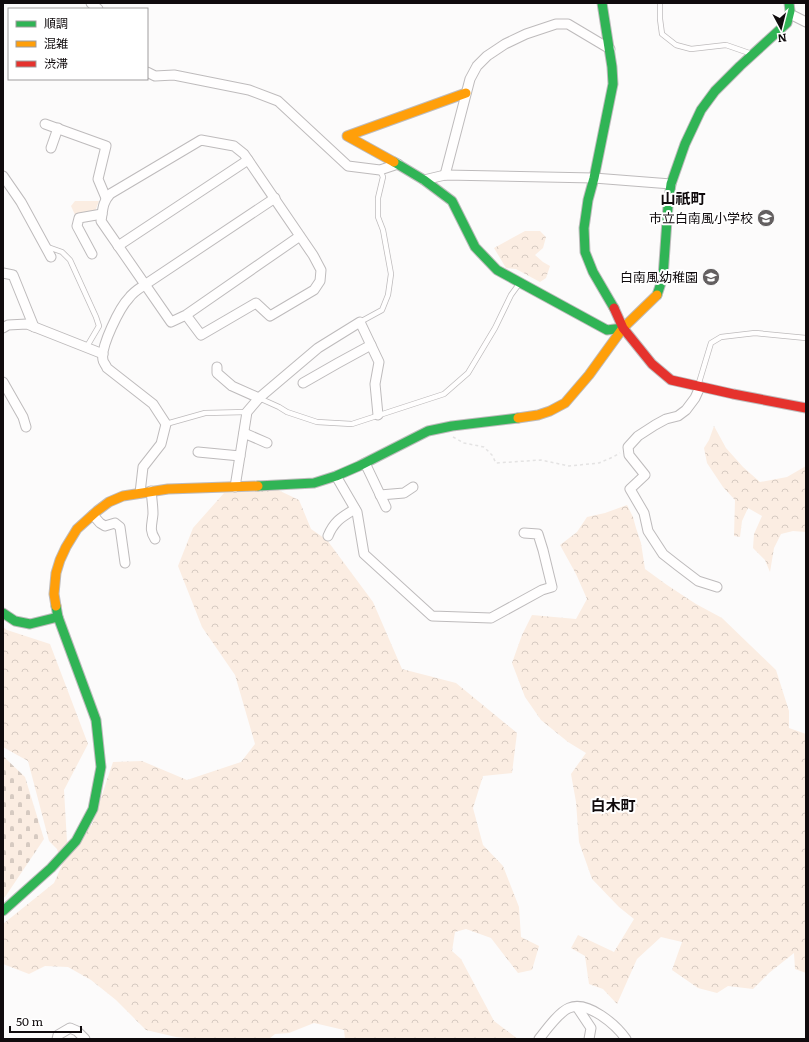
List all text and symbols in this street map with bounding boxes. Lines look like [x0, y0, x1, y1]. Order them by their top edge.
legend [8, 8, 148, 80]
north arrow [761, 8, 801, 48]
text: 順調 [44, 14, 68, 32]
text: N [777, 30, 788, 47]
text: 混雑 [44, 34, 68, 52]
text: 渋滞 [44, 54, 68, 72]
district label: 山祇町 [660, 186, 706, 209]
place label: 市立白南風小学校 [649, 208, 753, 227]
school or university icon: 市立白南風小学校 [756, 208, 776, 228]
place label: 白南風幼稚園 [620, 267, 698, 286]
school or university icon: 白南風幼稚園 [701, 267, 721, 287]
district label: 白木町 [590, 793, 636, 816]
scale bar [10, 1008, 81, 1034]
text: 50 m [16, 1012, 43, 1030]

